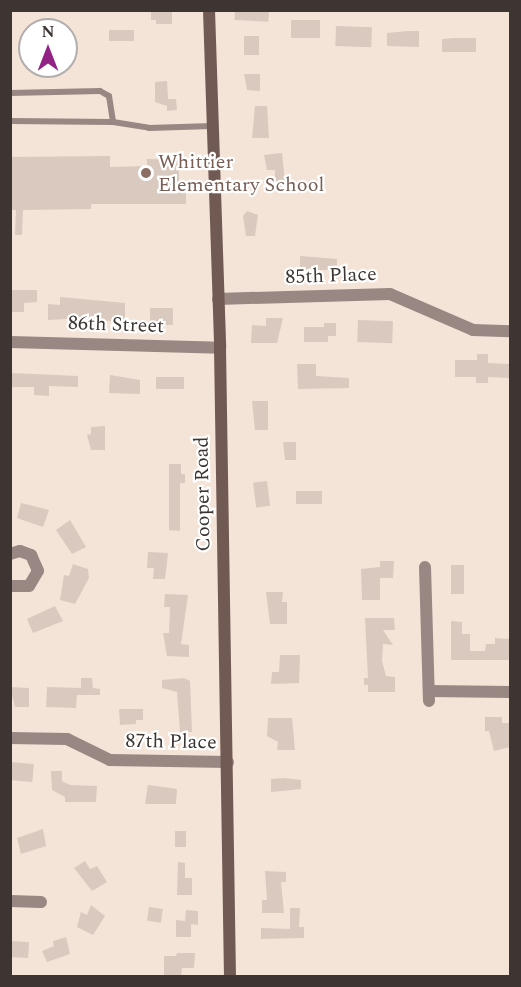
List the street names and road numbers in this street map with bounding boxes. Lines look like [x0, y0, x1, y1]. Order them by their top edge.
street label: 85th Place [285, 262, 377, 290]
street label: 86th Street [68, 311, 164, 339]
street label: Cooper Road [190, 436, 216, 552]
street label: 87th Place [125, 729, 217, 755]

